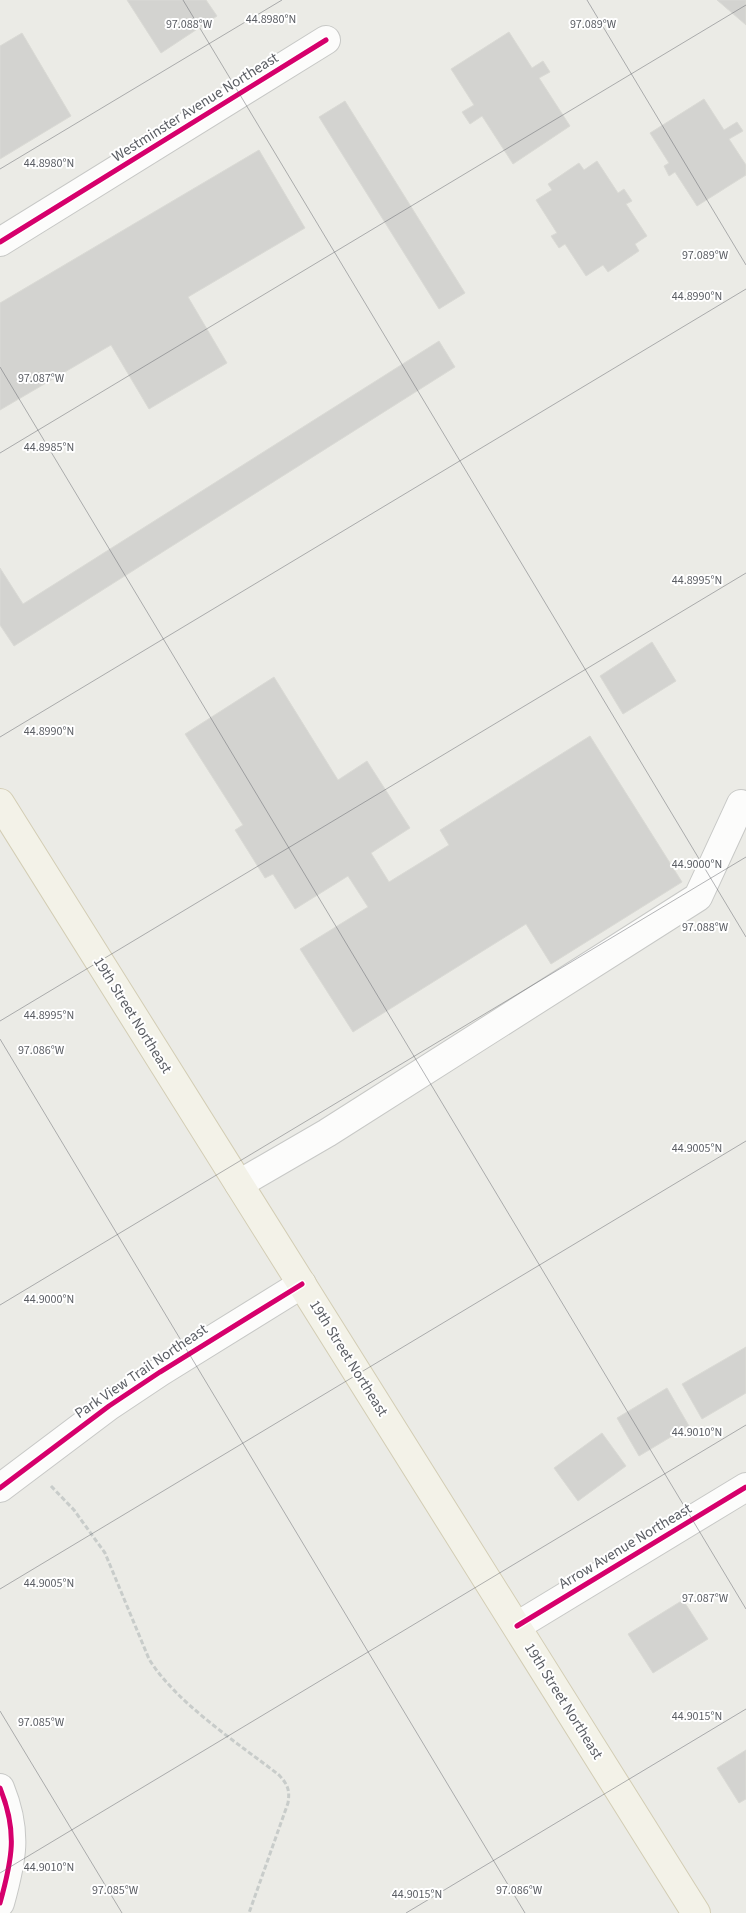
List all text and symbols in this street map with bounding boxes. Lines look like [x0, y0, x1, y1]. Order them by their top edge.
text: 44.8980°N [246, 11, 296, 28]
text: 97.088°W [166, 16, 213, 33]
text: 97.089°W [570, 16, 617, 33]
street label: Westminster Avenue Northeast [108, 48, 282, 167]
text: 44.8980°N [24, 155, 74, 172]
text: 97.089°W [682, 247, 729, 264]
text: 44.8990°N [672, 288, 722, 305]
text: 97.087°W [18, 370, 65, 387]
text: 44.8985°N [24, 439, 74, 456]
text: 44.8995°N [672, 572, 722, 589]
text: 44.8990°N [24, 723, 74, 740]
text: 44.9000°N [672, 856, 722, 873]
text: 97.088°W [682, 919, 729, 936]
street label: 19th Street Northeast [88, 953, 177, 1078]
text: 44.8995°N [24, 1007, 74, 1024]
text: 97.086°W [18, 1042, 65, 1059]
text: 44.9005°N [672, 1140, 722, 1157]
text: 44.9000°N [24, 1291, 74, 1308]
street label: 19th Street Northeast [304, 1296, 393, 1421]
street label: Park View Trail Northeast [71, 1319, 212, 1424]
text: 44.9010°N [672, 1424, 722, 1441]
street label: Arrow Avenue Northeast [555, 1498, 696, 1594]
text: 44.9005°N [24, 1575, 74, 1592]
text: 97.087°W [682, 1590, 729, 1607]
street label: 19th Street Northeast [519, 1639, 608, 1764]
text: 44.9015°N [672, 1708, 722, 1725]
text: 97.085°W [18, 1714, 65, 1731]
text: 44.9010°N [24, 1859, 74, 1876]
text: 97.085°W [92, 1882, 139, 1899]
text: 97.086°W [496, 1882, 543, 1899]
text: 44.9015°N [392, 1886, 442, 1903]

